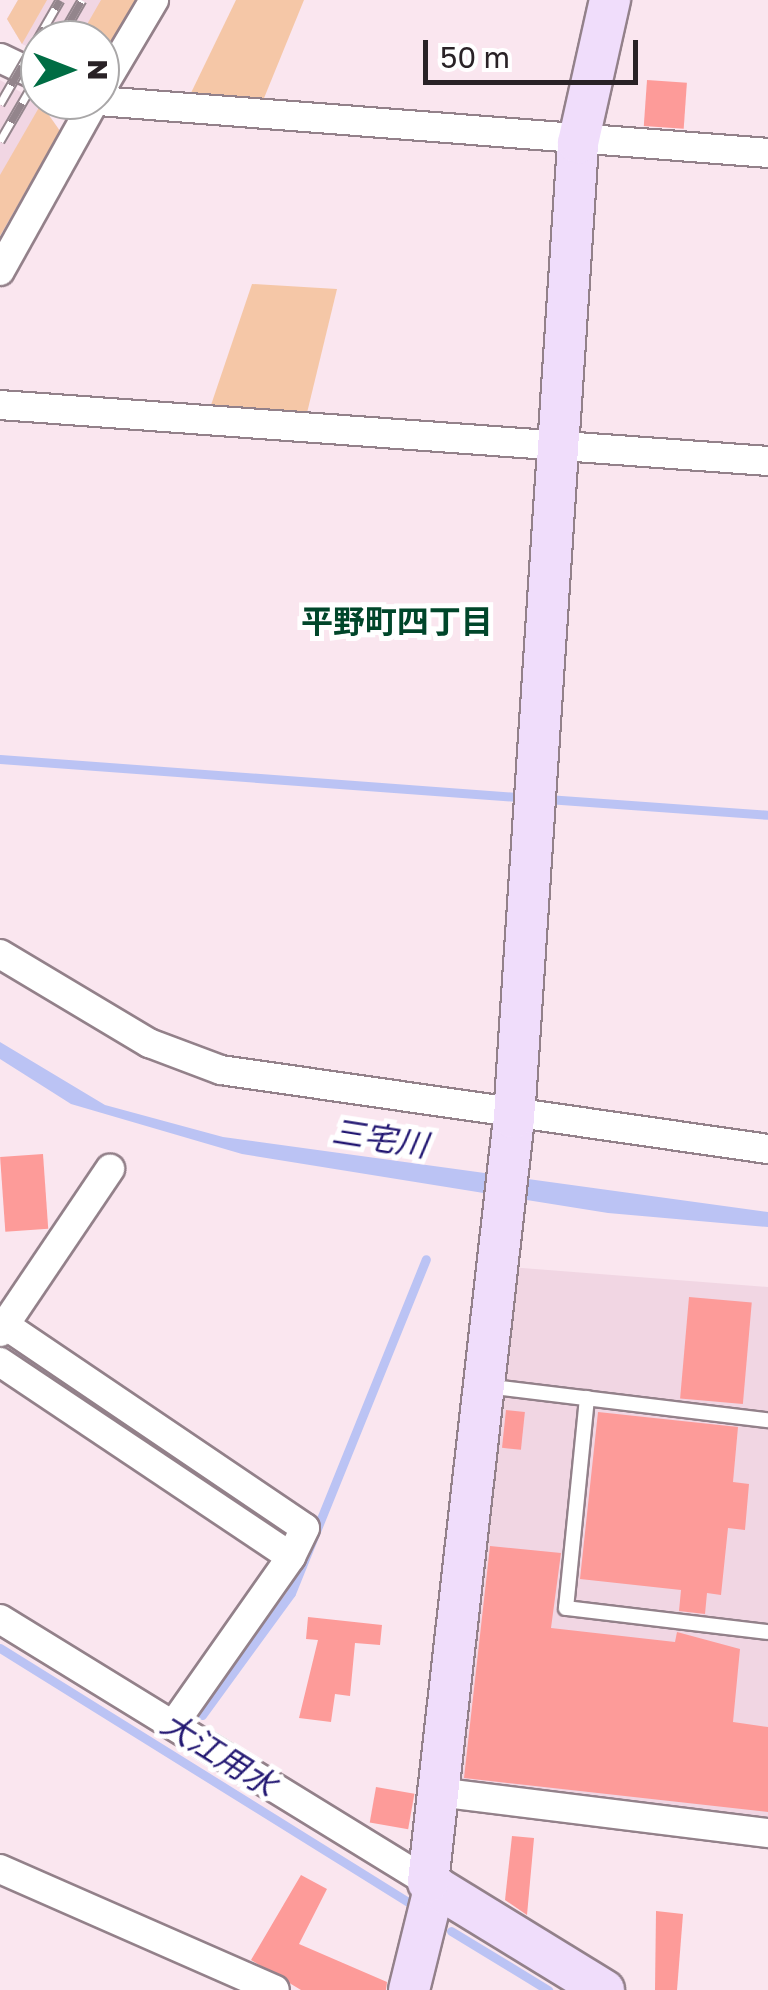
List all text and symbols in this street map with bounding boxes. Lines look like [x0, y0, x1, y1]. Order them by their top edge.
north arrow [20, 20, 120, 120]
scale bar [428, 20, 643, 82]
text: 50 m [440, 39, 510, 75]
text: N [82, 59, 115, 81]
district label: 平野町四丁目 [301, 602, 493, 640]
water label: 三宅川 [330, 1112, 430, 1164]
water label: 大江用水 [155, 1704, 283, 1804]

